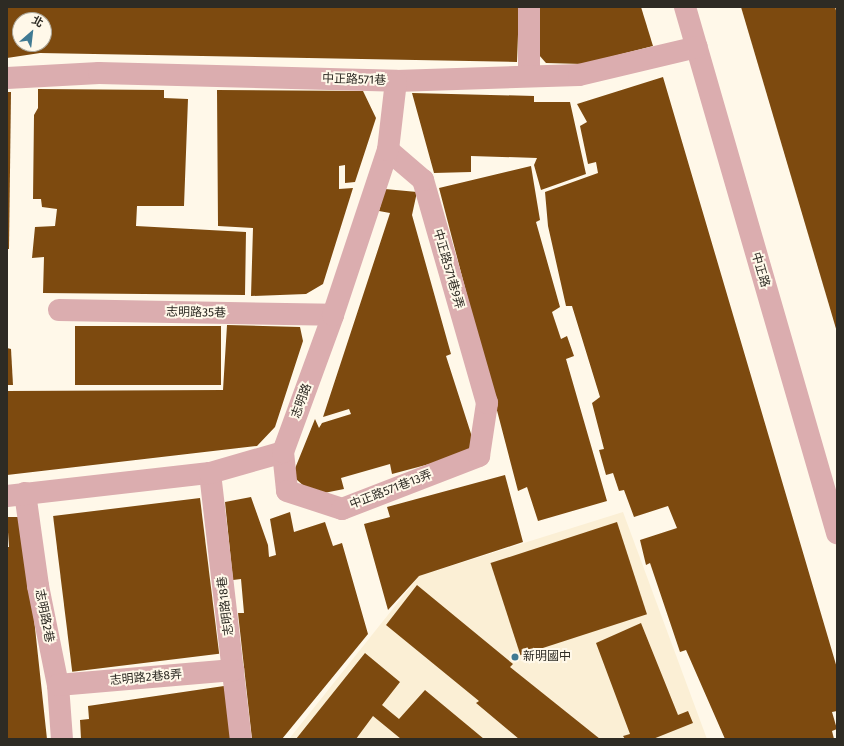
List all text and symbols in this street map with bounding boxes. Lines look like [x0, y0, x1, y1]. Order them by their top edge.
north arrow [12, 12, 52, 52]
text: 北 [29, 14, 45, 30]
street label: 中正路571巷 [322, 72, 386, 88]
street label: 中正路571巷9弄 [430, 227, 466, 311]
street label: 中正路 [748, 251, 772, 289]
street label: 志明路35巷 [166, 305, 226, 321]
street label: 志明路 [289, 382, 315, 420]
street label: 中正路571巷13弄 [348, 468, 434, 512]
street label: 志明路18巷 [215, 575, 237, 637]
street label: 志明路2巷 [32, 588, 56, 644]
place label: 新明國中 [523, 650, 571, 664]
marker: 新明國中 [510, 652, 520, 662]
street label: 志明路2巷8弄 [109, 668, 183, 688]

